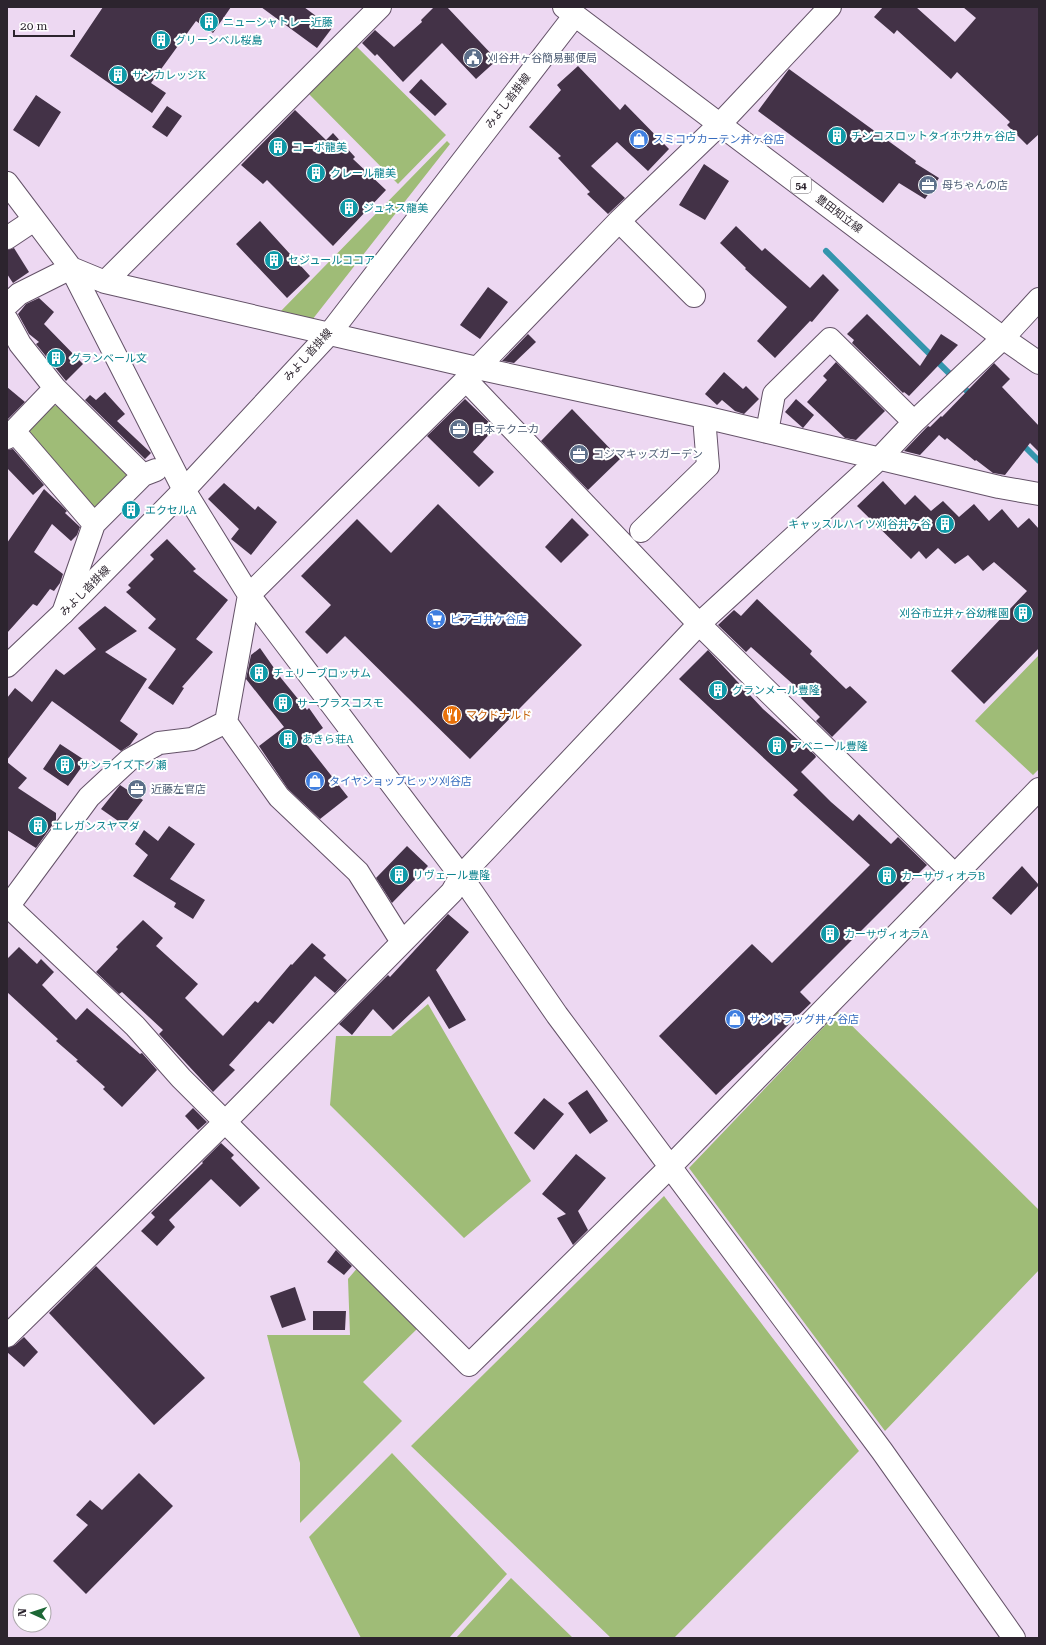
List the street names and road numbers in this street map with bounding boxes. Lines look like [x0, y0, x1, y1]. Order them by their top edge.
street label: みよし沓掛線 [483, 71, 533, 131]
road number: 54 [791, 177, 811, 193]
street label: 豊田知立線 [813, 192, 865, 236]
street label: みよし沓掛線 [281, 326, 335, 384]
street label: みよし沓掛線 [57, 563, 113, 619]

